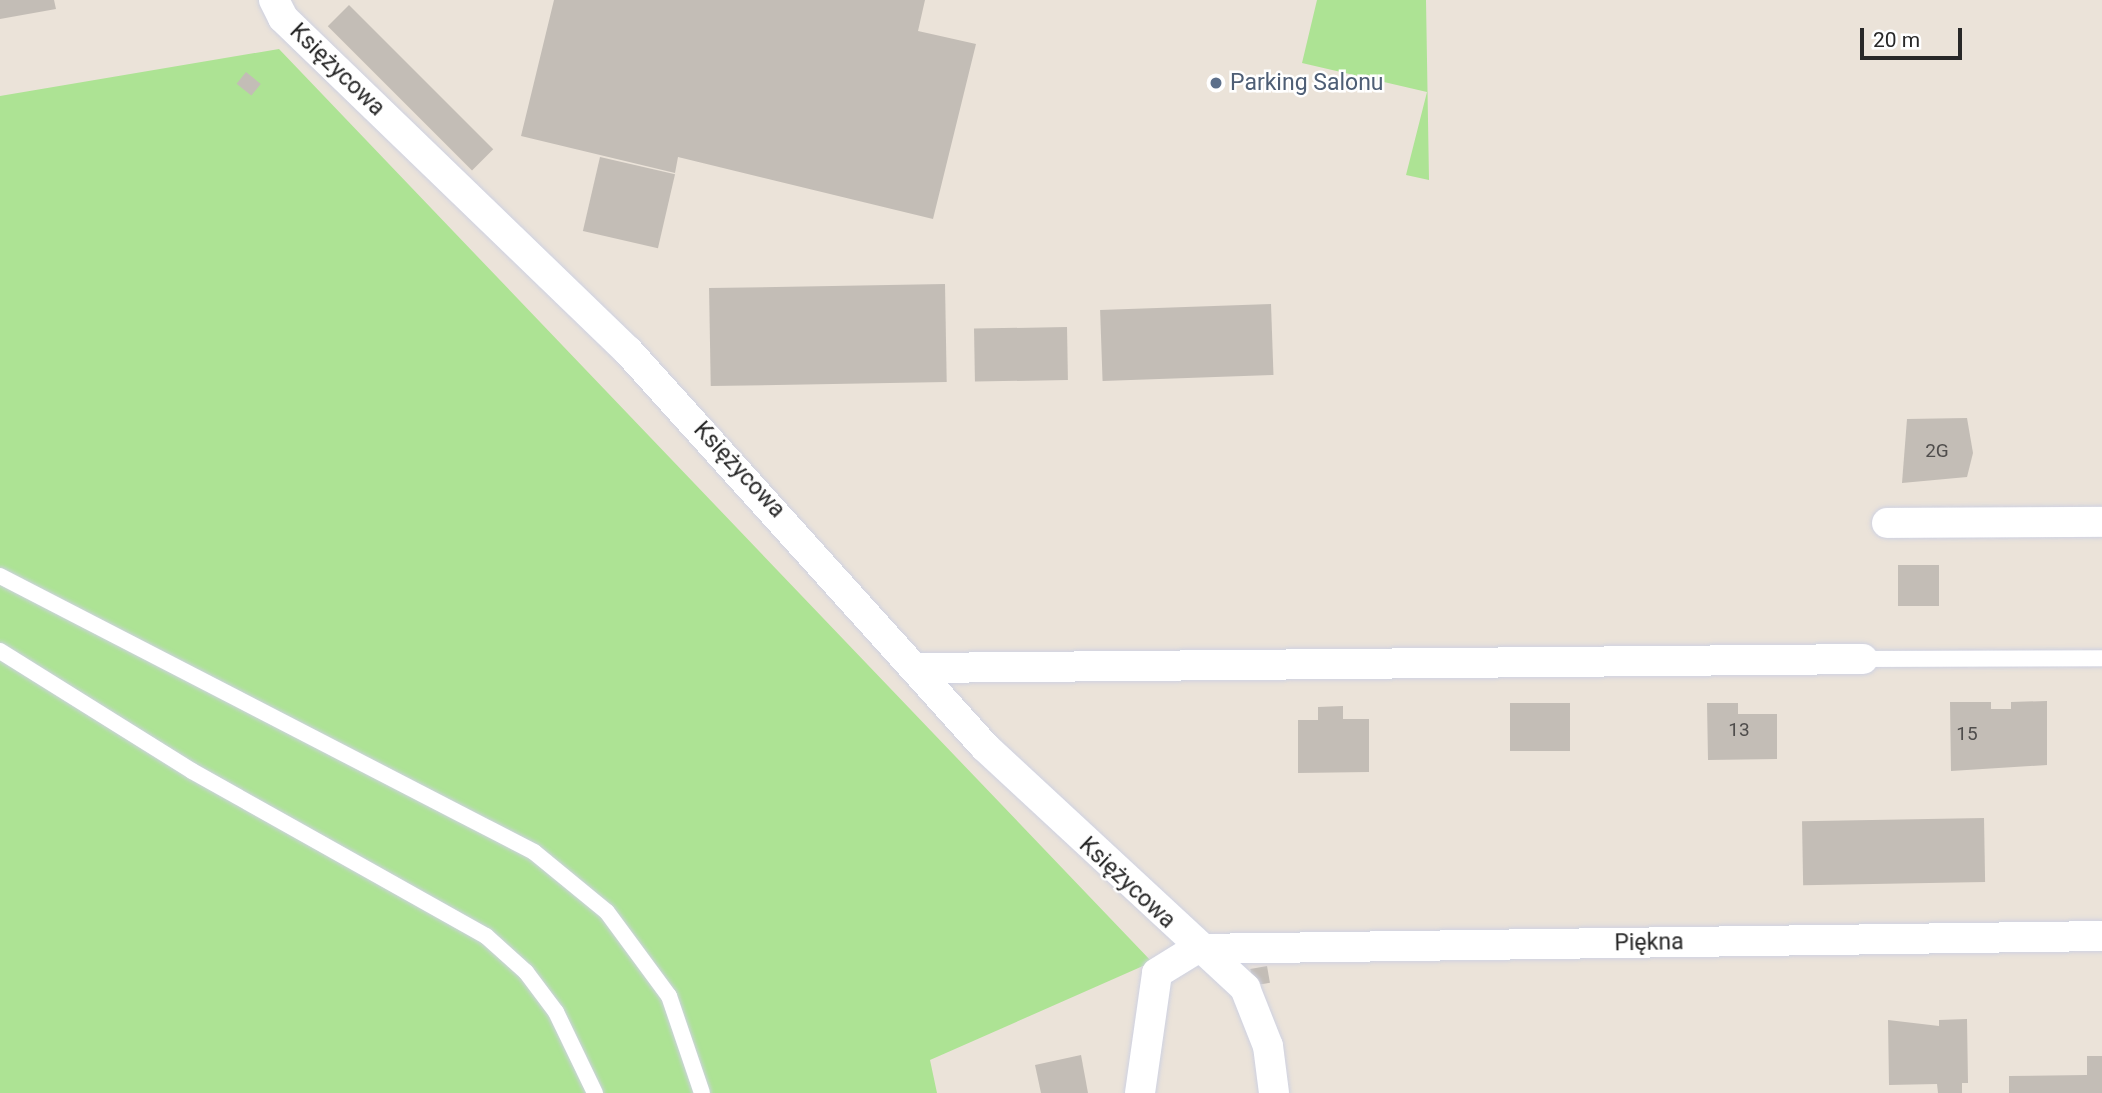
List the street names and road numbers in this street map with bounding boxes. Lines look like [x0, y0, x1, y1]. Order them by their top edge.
street label: Księżycowa [284, 18, 390, 122]
street label: Księżycowa [688, 416, 790, 524]
street label: Księżycowa [1073, 832, 1181, 934]
street label: Piękna [1614, 929, 1684, 957]

